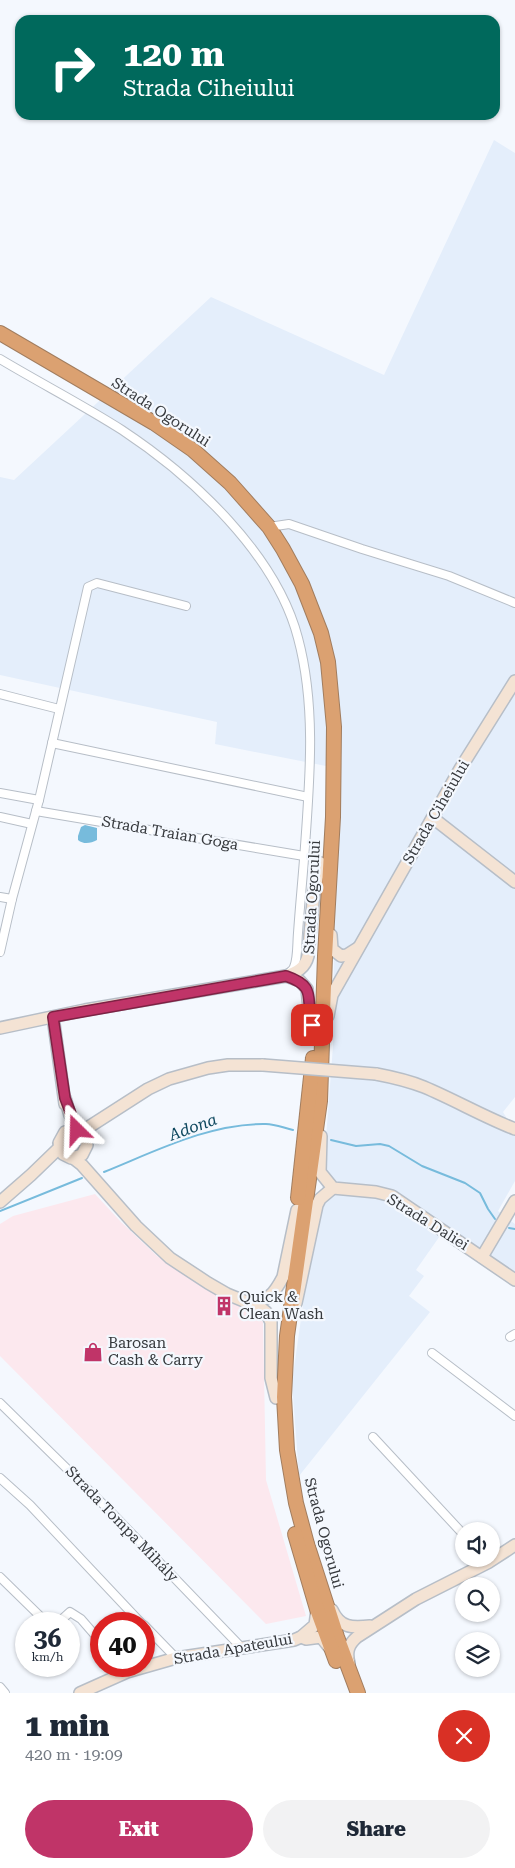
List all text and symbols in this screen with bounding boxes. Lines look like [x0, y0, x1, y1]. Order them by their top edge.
text: 120 m [123, 34, 224, 75]
icon: right [40, 35, 105, 100]
text: Strada Ciheiului [123, 76, 295, 101]
street label: Strada Ogorului [108, 373, 214, 451]
street label: Strada Ciheiului [399, 757, 473, 867]
street label: Strada Traian Goga [100, 812, 240, 854]
street label: Strada Ogorului [300, 839, 324, 954]
pin [291, 1004, 333, 1046]
icon: arrive [298, 1011, 326, 1039]
position arrow [50, 1103, 102, 1155]
water label: Adona [166, 1109, 220, 1145]
street label: Strada Daliei [384, 1190, 472, 1254]
place label: Quick & Clean Wash [239, 1288, 324, 1323]
building icon: Quick & Clean Wash [213, 1295, 235, 1317]
place label: Barosan Cash & Carry [108, 1334, 203, 1369]
shop icon: Barosan Cash & Carry [82, 1341, 104, 1363]
street label: Strada Tompa Mihály [62, 1462, 182, 1586]
street label: Strada Ogorului [301, 1476, 347, 1591]
map controls [455, 1522, 500, 1677]
button: sound [455, 1522, 500, 1567]
button: search [455, 1577, 500, 1622]
speed limit sign: 40 [90, 1612, 155, 1677]
text: 36 [33, 1624, 62, 1653]
street label: Strada Apateului [172, 1630, 294, 1668]
button: layers [455, 1632, 500, 1677]
text: km/h [31, 1650, 64, 1664]
text: 1 min [25, 1708, 109, 1743]
button: close [438, 1710, 490, 1762]
text: 420 m · 19:09 [25, 1745, 123, 1764]
button: Exit [25, 1800, 253, 1858]
button: Share [263, 1800, 490, 1858]

